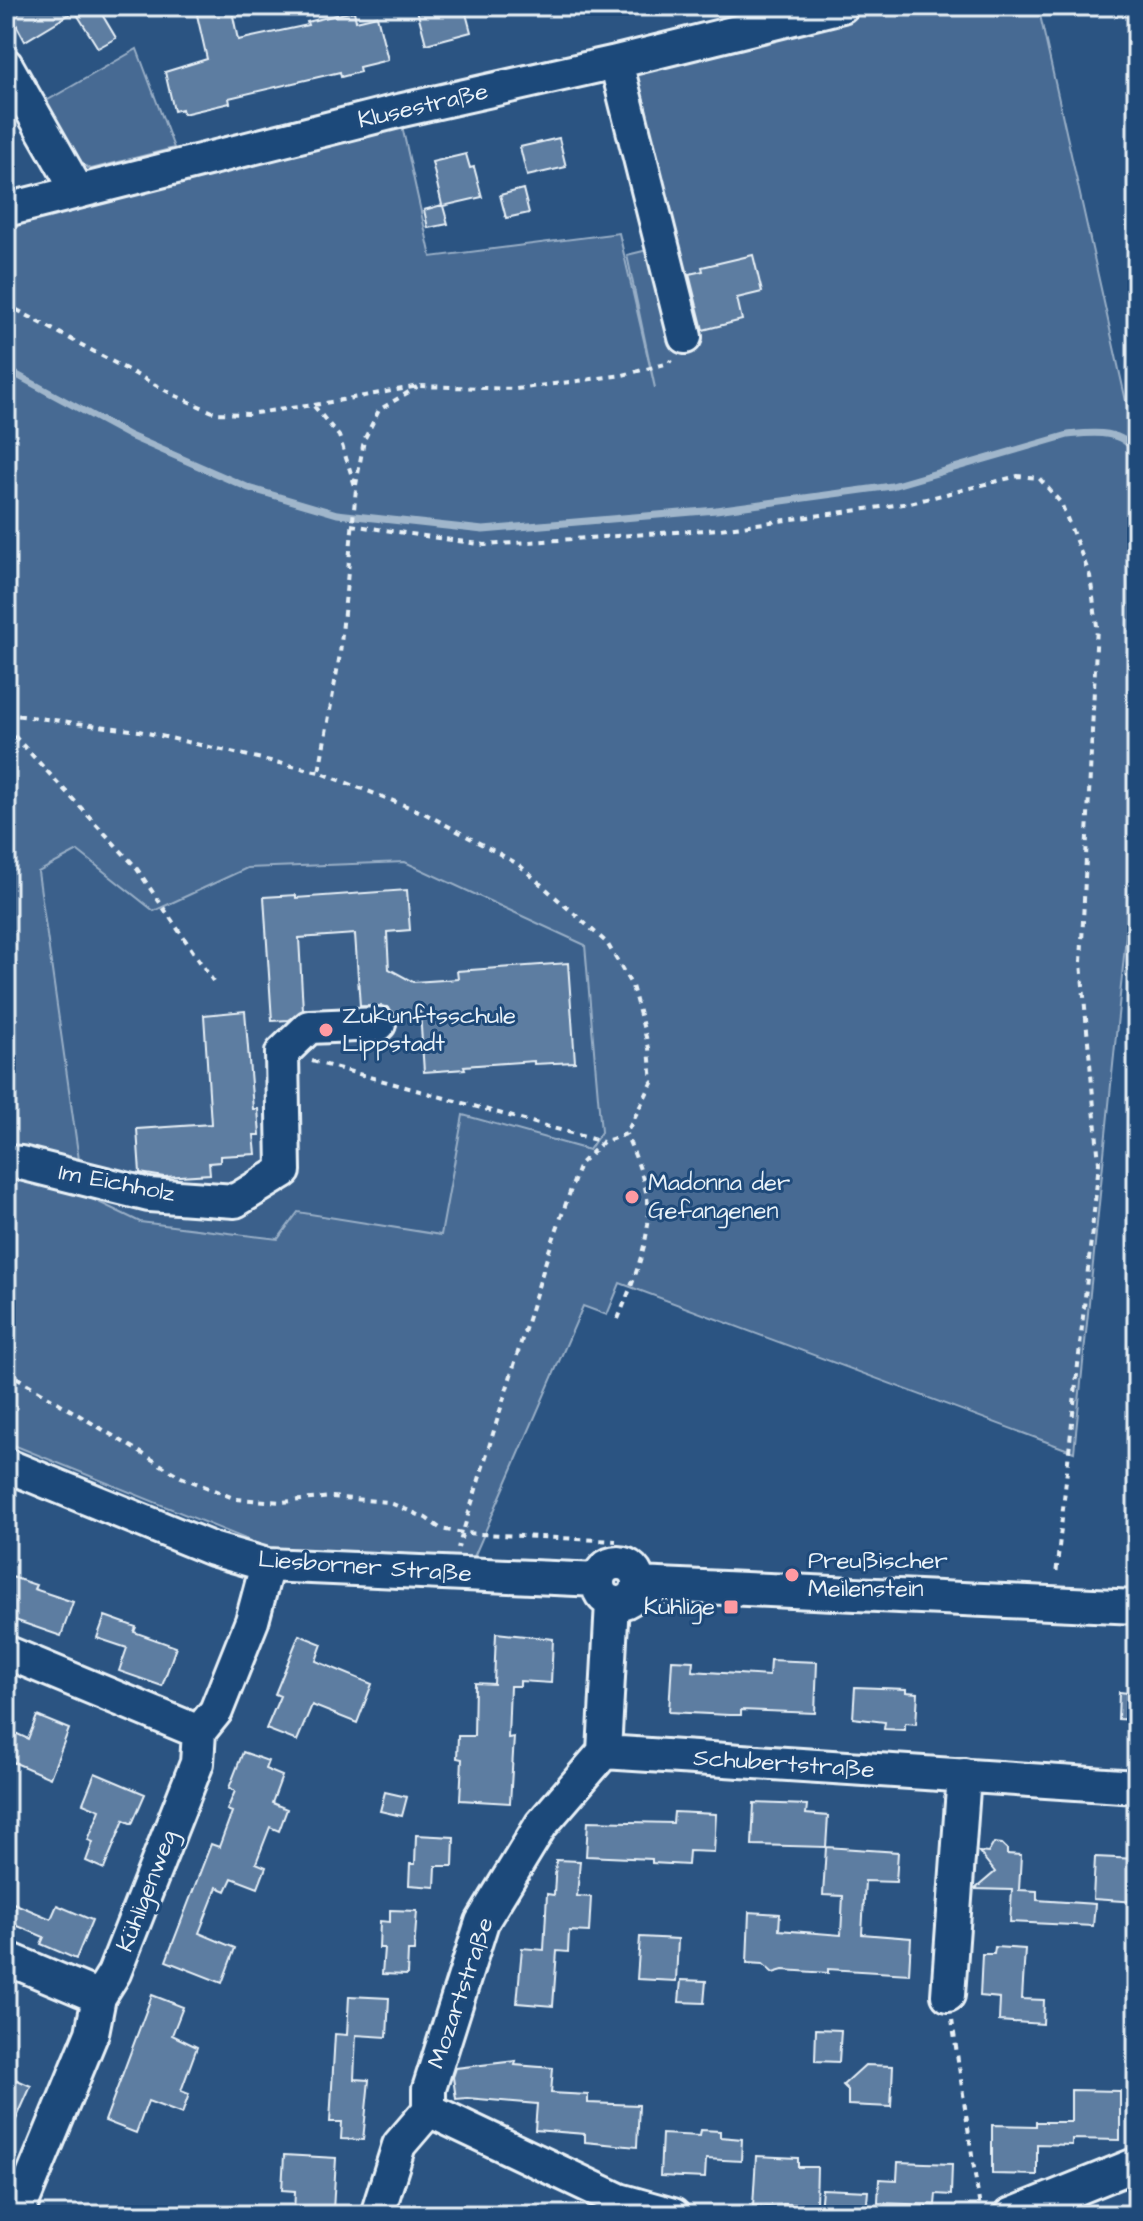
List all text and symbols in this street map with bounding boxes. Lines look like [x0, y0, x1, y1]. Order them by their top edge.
street label: Klusestraße [354, 74, 492, 137]
place label: Zukunftsschule Lippstadt [342, 999, 516, 1061]
marker: Zukunftsschule Lippstadt [317, 1021, 335, 1039]
street label: Im Eichholz [56, 1155, 178, 1211]
place label: Madonna der Gefangenen [648, 1166, 790, 1229]
marker: Madonna der Gefangenen [623, 1188, 641, 1206]
street label: Liesborner Straße [257, 1543, 473, 1591]
place label: Preußischer Meilenstein [808, 1544, 948, 1606]
marker: Preußischer Meilenstein [783, 1566, 801, 1584]
place label: Kühlige [644, 1590, 715, 1625]
marker: Kühlige [722, 1598, 740, 1616]
street label: Schubertstraße [692, 1741, 876, 1787]
street label: Kühligenweg [108, 1825, 187, 1957]
street label: Mozartstraße [419, 1913, 503, 2073]

